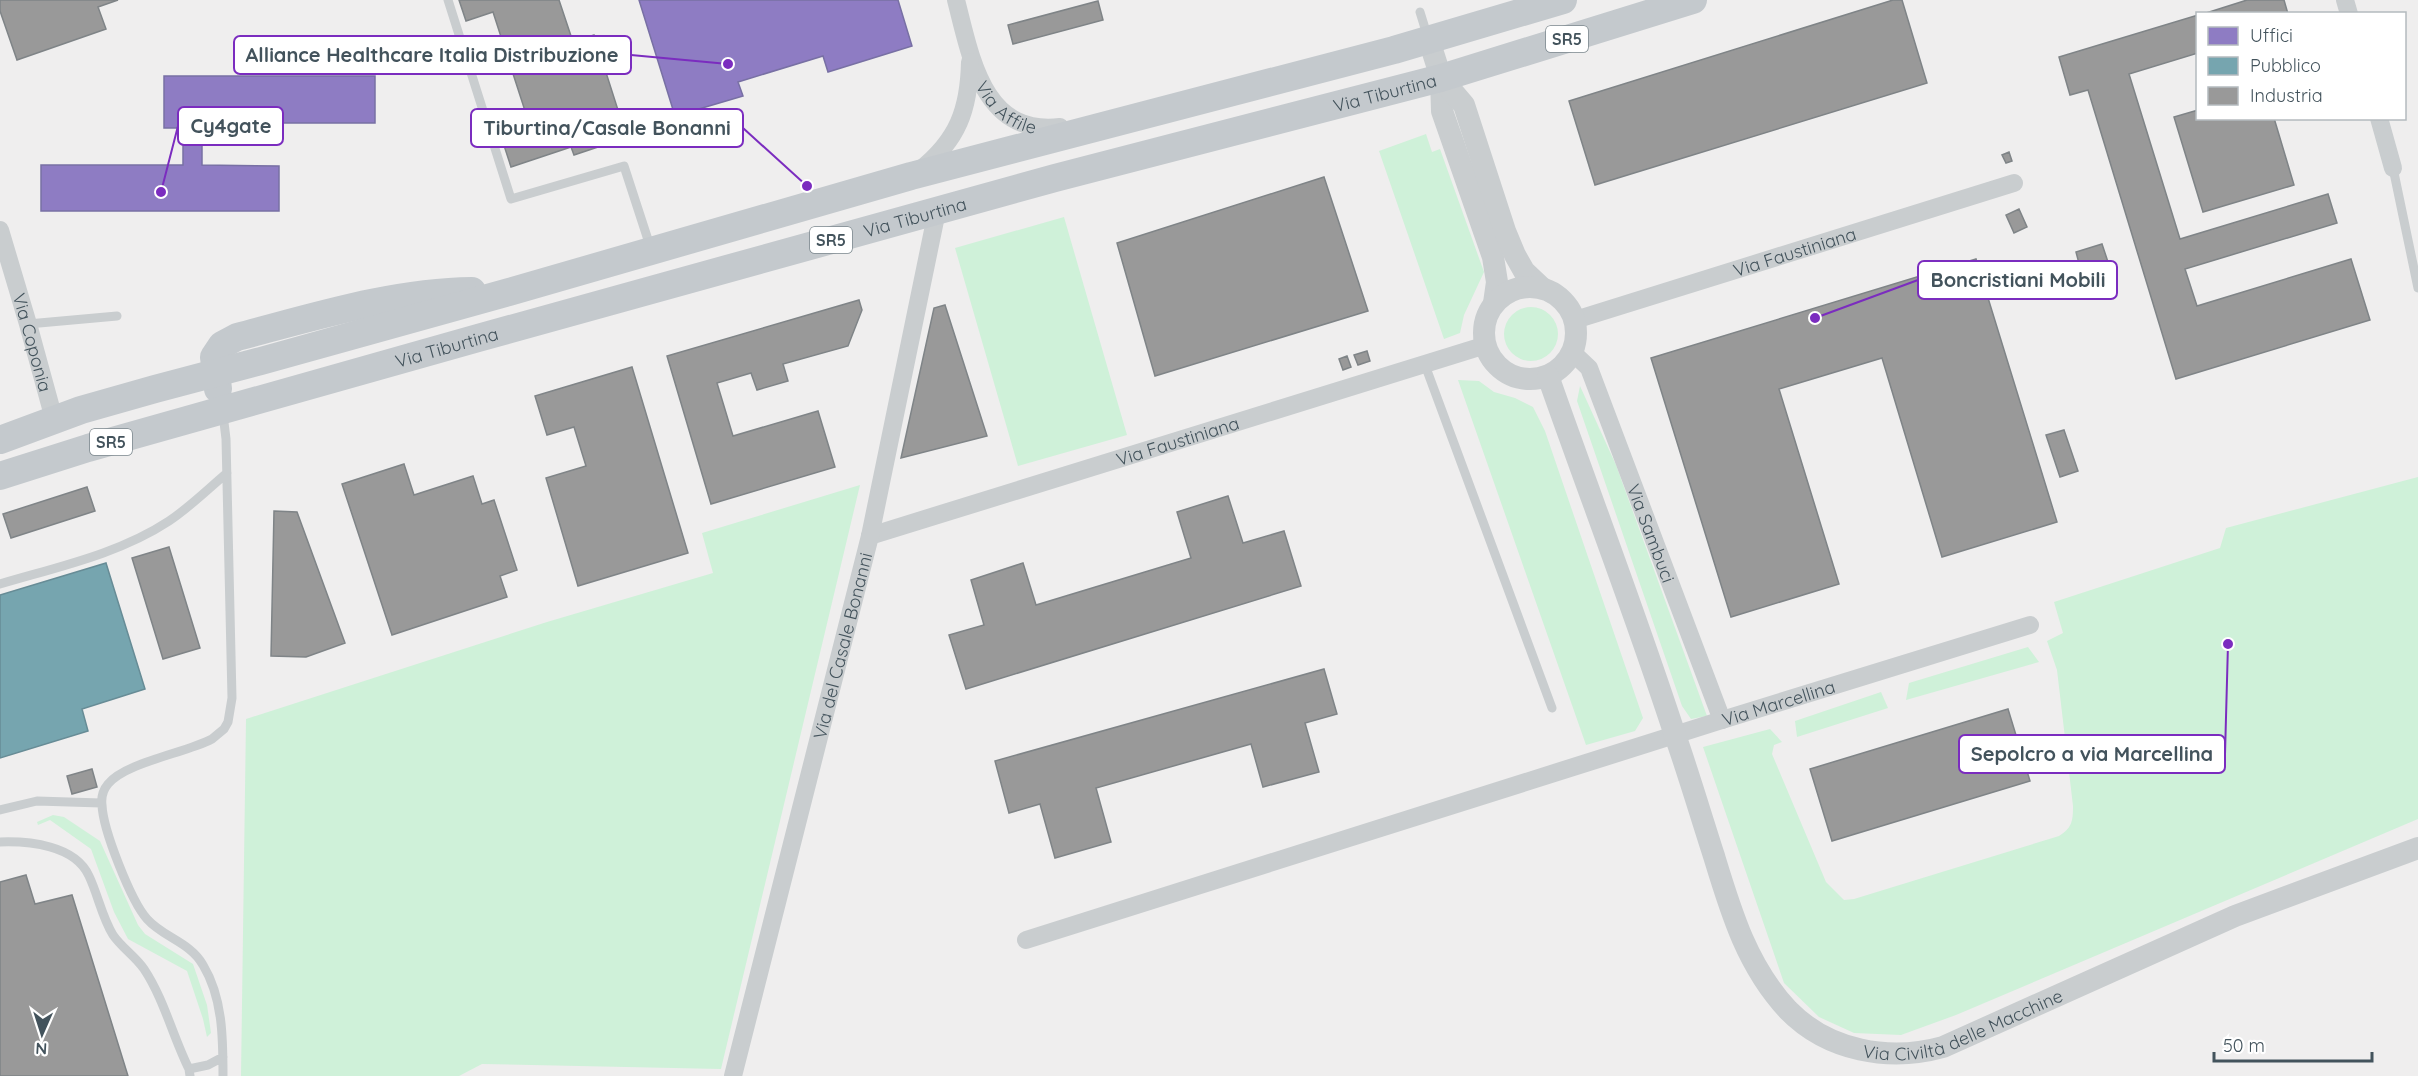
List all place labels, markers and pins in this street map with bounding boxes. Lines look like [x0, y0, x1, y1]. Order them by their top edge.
callout: Alliance Healthcare Italia Distribuzione [234, 36, 631, 74]
callout: Cy4gate [178, 107, 283, 145]
callout: Tiburtina/Casale Bonanni [471, 109, 743, 147]
callout: Boncristiani Mobili [1918, 261, 2117, 299]
callout: Sepolcro a via Marcellina [1959, 735, 2225, 773]

